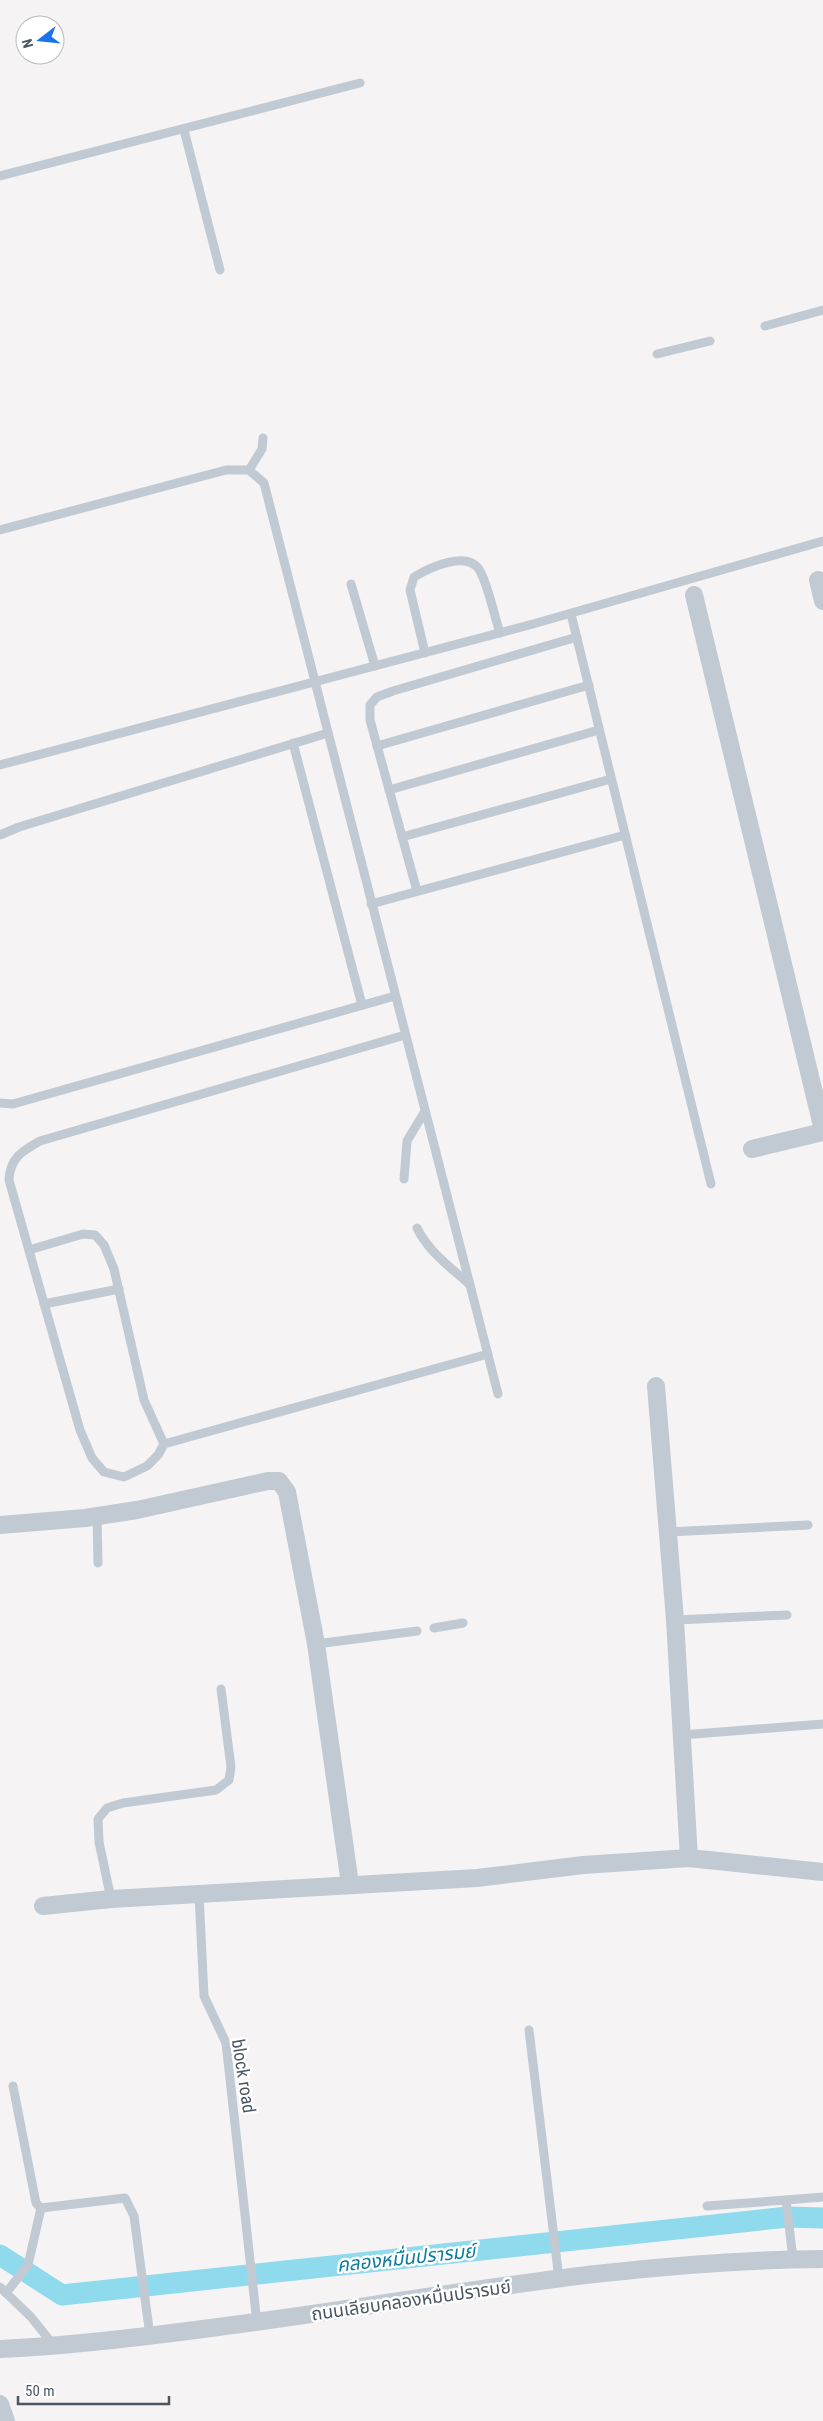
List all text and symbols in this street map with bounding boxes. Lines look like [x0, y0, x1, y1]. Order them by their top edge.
north arrow [15, 15, 65, 65]
text: N [19, 37, 36, 50]
street label: block road [228, 2038, 260, 2114]
water label: คลองหมื่นปรารมย์ [336, 2237, 480, 2277]
street label: ถนนเลียบคลองหมื่นปรารมย์ [310, 2274, 512, 2324]
scale bar [18, 2374, 169, 2406]
text: 50 m [25, 2382, 55, 2400]

